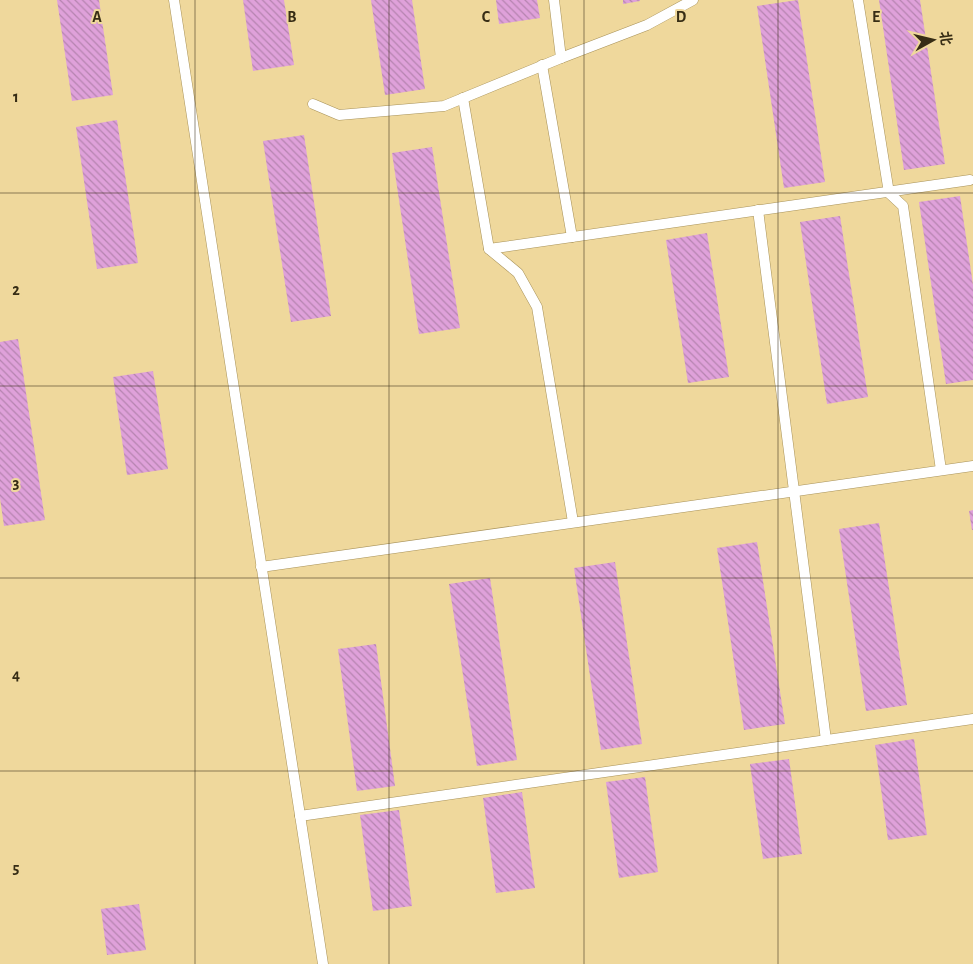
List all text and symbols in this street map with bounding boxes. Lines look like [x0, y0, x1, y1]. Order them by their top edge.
text: A [92, 9, 102, 25]
text: B [287, 9, 297, 25]
text: C [482, 9, 491, 25]
text: D [676, 9, 687, 25]
text: E [872, 9, 880, 25]
north arrow [908, 15, 958, 65]
text: 北 [937, 30, 954, 46]
text: 1 [13, 89, 19, 105]
text: 2 [12, 282, 20, 298]
text: 3 [13, 475, 20, 491]
text: 4 [12, 667, 20, 683]
text: 5 [13, 860, 20, 876]

